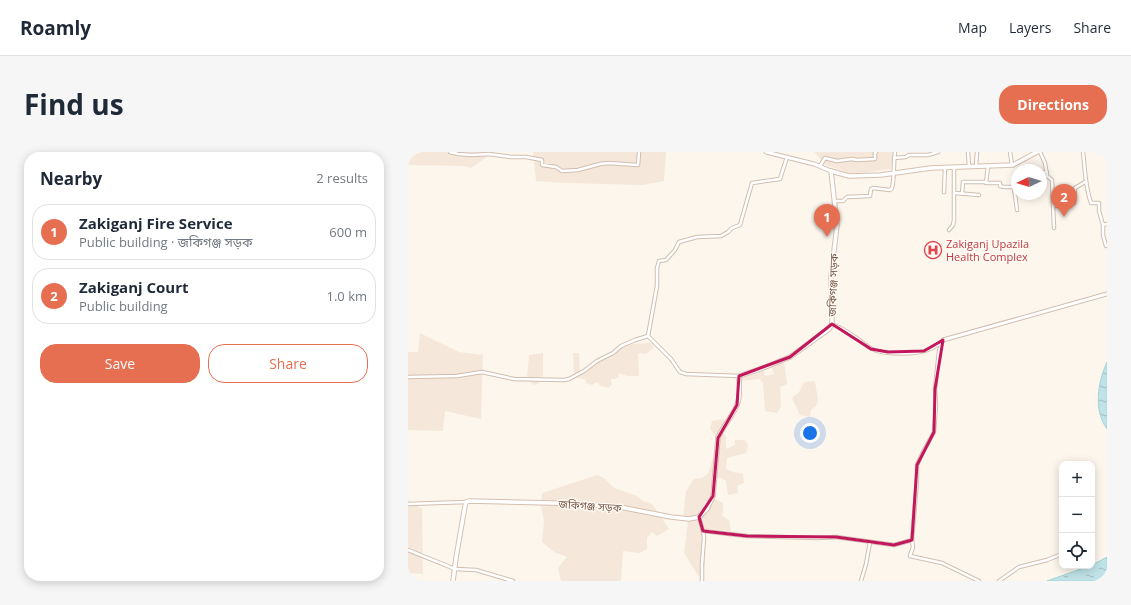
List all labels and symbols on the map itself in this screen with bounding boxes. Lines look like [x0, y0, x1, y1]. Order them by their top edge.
north arrow [1011, 164, 1047, 200]
pin: 2 [1051, 184, 1077, 217]
pin: 1 [814, 204, 840, 237]
place label: Zakiganj Upazila Health Complex [946, 236, 1029, 264]
hospital icon: Zakiganj Upazila Health Complex [923, 240, 943, 260]
street label: জকিগঞ্জ সড়ক [824, 253, 841, 318]
your location [800, 423, 820, 443]
street label: জকিগঞ্জ সড়ক [557, 496, 622, 515]

